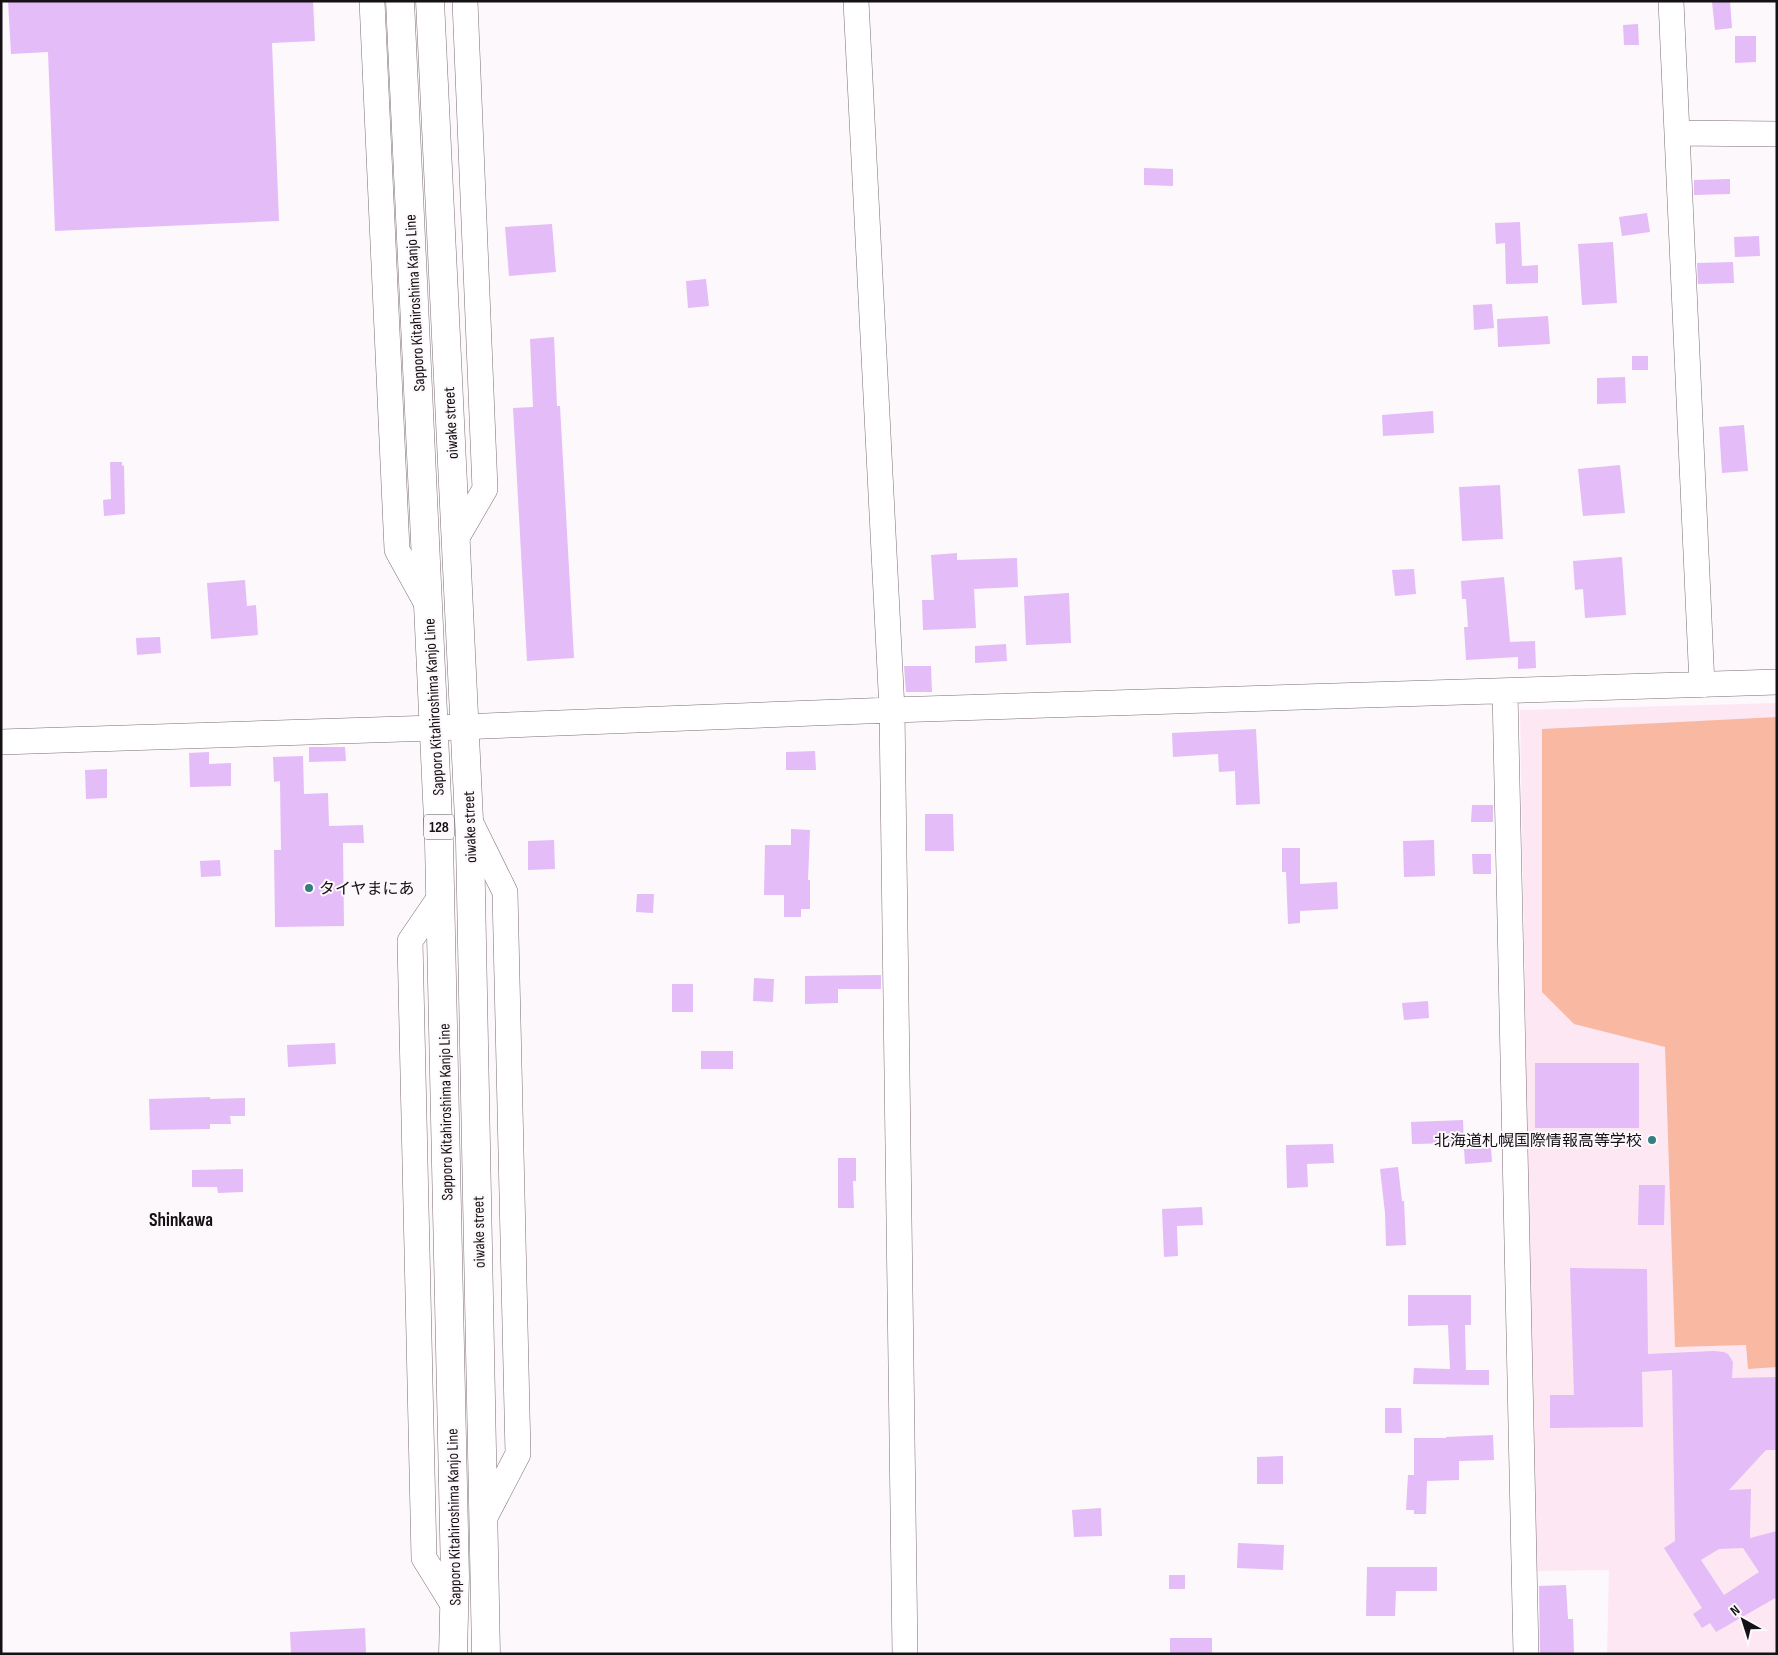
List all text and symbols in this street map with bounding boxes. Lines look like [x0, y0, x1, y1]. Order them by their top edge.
street label: Sapporo Kitahiroshima Kanjo Line [401, 214, 430, 392]
street label: oiwake street [440, 386, 463, 459]
street label: Sapporo Kitahiroshima Kanjo Line [420, 618, 449, 796]
street label: oiwake street [460, 791, 481, 863]
road number: 128 [424, 814, 454, 840]
place label: タイヤまにあ [319, 880, 415, 899]
marker: タイヤまにあ [303, 882, 315, 894]
street label: Sapporo Kitahiroshima Kanjo Line [435, 1023, 458, 1201]
place label: 北海道札幌国際情報高等学校 [1434, 1132, 1642, 1151]
marker: 北海道札幌国際情報高等学校 [1646, 1134, 1658, 1146]
street label: oiwake street [469, 1196, 490, 1268]
district label: Shinkawa [149, 1209, 213, 1232]
street label: Sapporo Kitahiroshima Kanjo Line [443, 1428, 466, 1606]
north arrow [1718, 1595, 1768, 1645]
text: N [1727, 1601, 1743, 1619]

